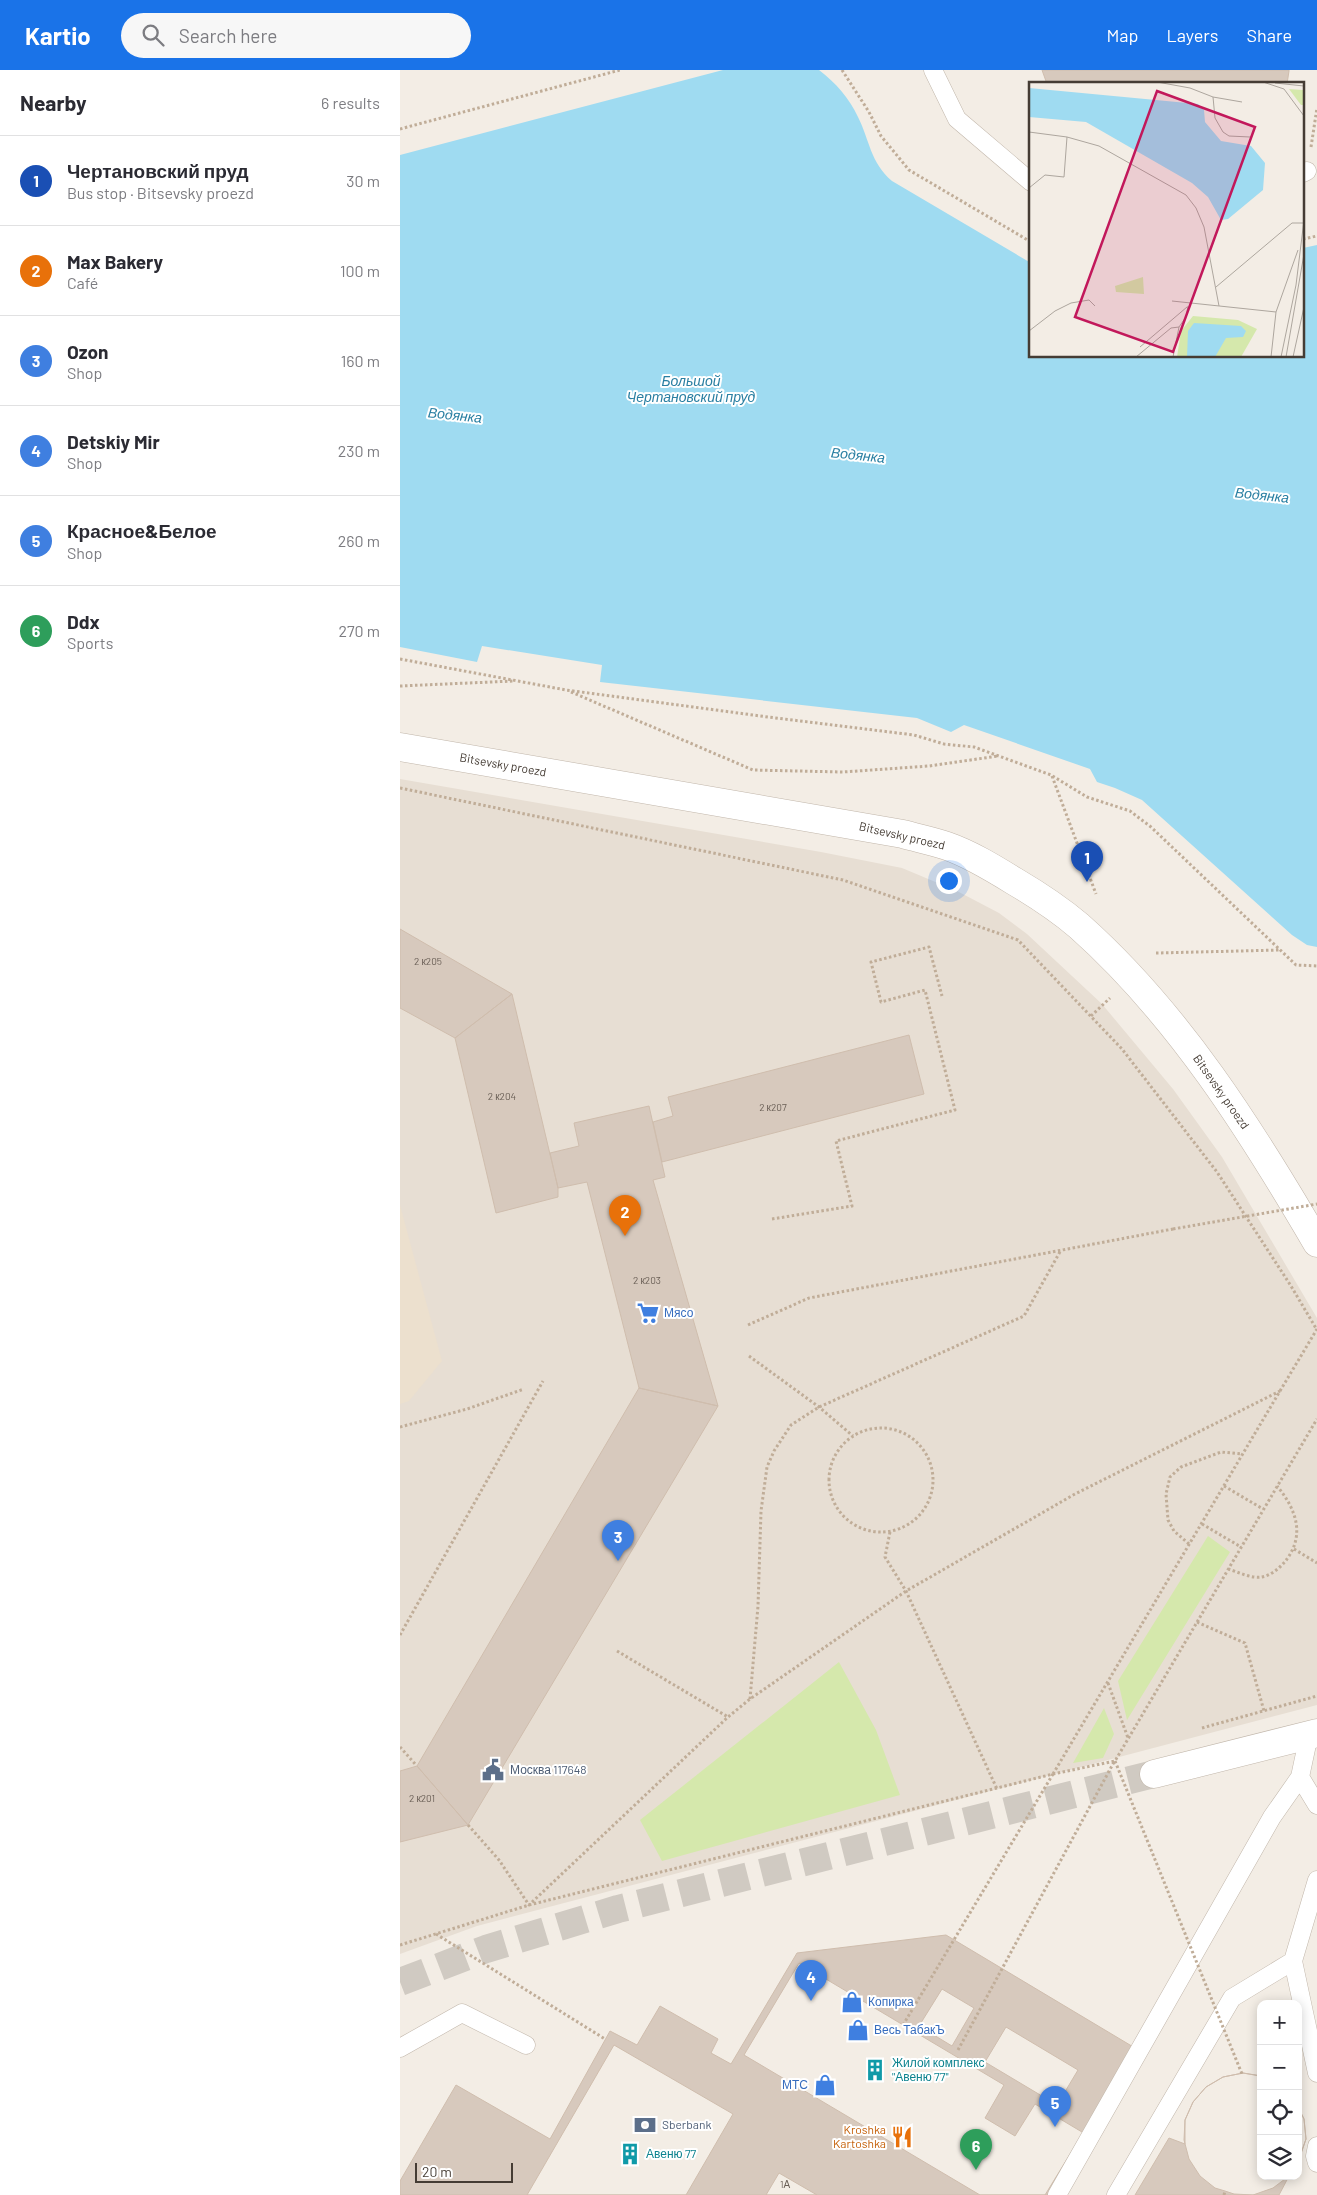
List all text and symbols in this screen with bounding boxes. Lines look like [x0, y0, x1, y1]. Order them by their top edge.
search box [121, 13, 471, 58]
text: Kartio [25, 21, 91, 50]
icon: search [139, 21, 167, 49]
text: Search here [179, 24, 277, 47]
text: Map [1106, 24, 1138, 46]
text: Layers [1166, 24, 1219, 46]
text: Share [1247, 24, 1292, 46]
inset map [1029, 82, 1304, 358]
text: Nearby [20, 90, 86, 115]
text: 6 results [321, 93, 380, 112]
text: Чертановский пруд [67, 159, 249, 182]
text: 1 [33, 171, 39, 190]
text: 30 m [346, 171, 380, 190]
text: Bus stop · Bitsevsky proezd [67, 183, 254, 202]
text: Max Bakery [67, 250, 163, 273]
text: 2 [32, 261, 40, 280]
text: 100 m [340, 261, 380, 280]
text: Café [67, 273, 98, 292]
text: Ozon [67, 340, 109, 363]
text: 3 [32, 351, 40, 370]
text: 160 m [341, 351, 380, 370]
text: Shop [67, 363, 102, 382]
water label: Большой Чертановский пруд [627, 372, 755, 405]
water label: Водянка [427, 403, 483, 426]
text: Detskiy Mir [67, 430, 160, 453]
text: 4 [31, 441, 41, 460]
text: 230 m [338, 441, 380, 460]
water label: Водянка [830, 443, 886, 466]
text: Shop [67, 453, 102, 472]
water label: Водянка [1234, 483, 1290, 506]
text: Красное&Белое [67, 519, 217, 542]
text: 5 [32, 531, 40, 550]
text: 260 m [338, 531, 380, 550]
text: Shop [67, 543, 102, 562]
text: Ddx [67, 610, 100, 633]
text: 6 [32, 621, 40, 640]
text: 270 m [338, 621, 380, 640]
text: Sports [67, 633, 113, 652]
street label: Bitsevsky proezd [459, 750, 548, 779]
street label: Bitsevsky proezd [858, 818, 947, 852]
pin: 1 [1071, 841, 1103, 882]
your location [936, 868, 962, 894]
house number: 2 к205 [414, 955, 442, 967]
street label: Bitsevsky proezd [1191, 1051, 1253, 1131]
house number: 2 к204 [488, 1090, 516, 1102]
house number: 2 к207 [759, 1101, 787, 1113]
pin: 2 [609, 1195, 641, 1236]
house number: 2 к203 [633, 1274, 661, 1286]
supermarket icon: Мясо [635, 1300, 661, 1326]
place label: Мясо [664, 1305, 694, 1319]
pin: 3 [602, 1520, 634, 1561]
public building icon: Москва 117648 [480, 1757, 506, 1783]
place label: Москва 117648 [510, 1762, 587, 1776]
house number: 2 к201 [409, 1792, 435, 1804]
pin: 4 [795, 1960, 827, 2001]
shop icon: Копирка [839, 1989, 865, 2015]
place label: Копирка [868, 1994, 914, 2009]
map controls [1257, 2000, 1302, 2180]
button: + [1257, 2000, 1302, 2045]
shop icon: Весь ТабакЪ [845, 2017, 871, 2043]
place label: Весь ТабакЪ [874, 2022, 945, 2036]
button: − [1257, 2045, 1302, 2090]
place label: Жилой комплекс "Авеню 77" [892, 2055, 985, 2083]
building icon: Жилой комплекс "Авеню 77" [862, 2057, 888, 2083]
shop icon: МТС [812, 2072, 838, 2098]
place label: МТС [782, 2077, 808, 2091]
pin: 5 [1039, 2086, 1071, 2127]
button: locate [1257, 2090, 1302, 2135]
bank icon: Sberbank [632, 2112, 658, 2138]
place label: Sberbank [662, 2117, 711, 2131]
place label: Kroshka Kartoshka [833, 2122, 886, 2150]
restaurant icon: Kroshka Kartoshka [889, 2124, 915, 2150]
pin: 6 [960, 2129, 992, 2170]
button: layers [1257, 2135, 1302, 2180]
building icon: Авеню 77 [617, 2141, 643, 2167]
place label: Авеню 77 [646, 2146, 697, 2160]
scale bar [415, 2160, 512, 2183]
text: 20 m [422, 2163, 452, 2180]
house number: 1А [780, 2178, 790, 2190]

